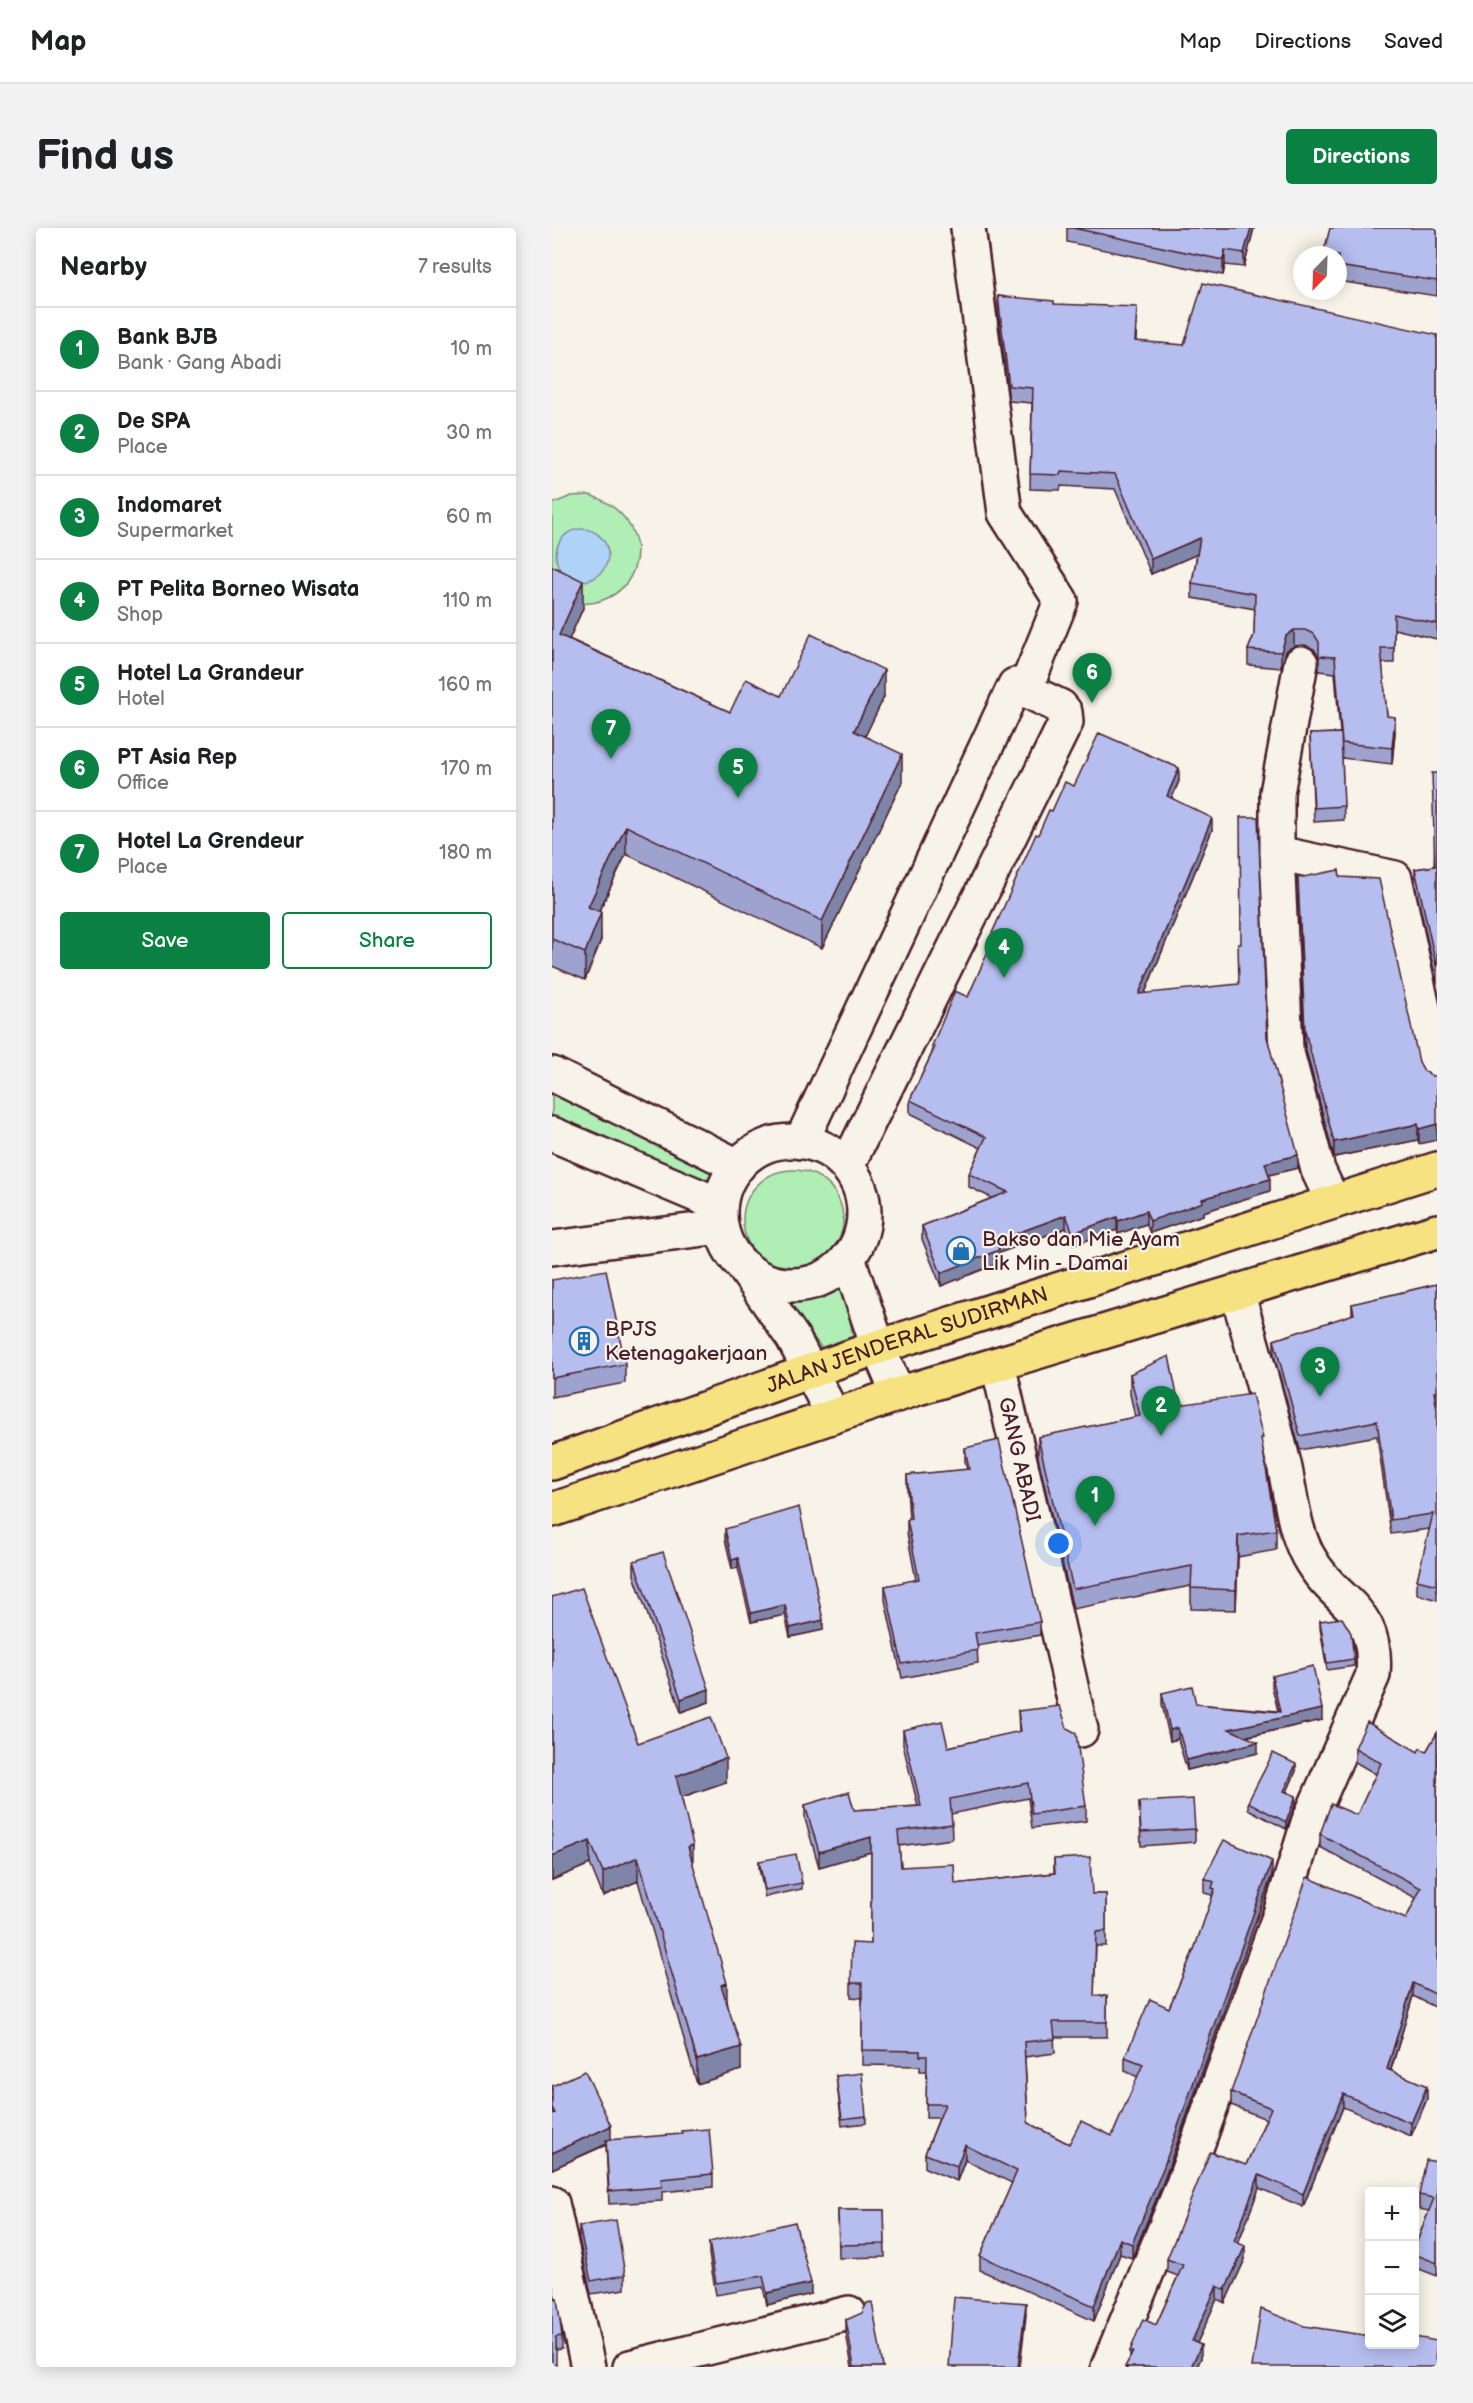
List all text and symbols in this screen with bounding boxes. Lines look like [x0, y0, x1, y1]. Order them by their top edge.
text: Map [30, 25, 86, 58]
text: Map [1179, 29, 1222, 54]
text: Directions [1255, 29, 1351, 54]
text: Saved [1384, 29, 1443, 54]
button: Directions [1286, 129, 1437, 184]
text: Find us [36, 131, 174, 182]
north arrow [1293, 246, 1347, 300]
text: Nearby [60, 252, 147, 283]
text: 7 results [418, 255, 492, 279]
text: Bank BJB [117, 324, 218, 351]
text: 1 [75, 337, 84, 361]
text: 10 m [451, 337, 492, 361]
text: Bank · Gang Abadi [117, 351, 282, 375]
text: De SPA [117, 408, 190, 435]
text: 2 [74, 421, 85, 445]
text: 30 m [446, 421, 492, 445]
text: Place [117, 435, 168, 459]
text: Indomaret [117, 492, 222, 519]
text: 3 [74, 505, 85, 529]
text: 60 m [446, 505, 492, 529]
text: Supermarket [117, 519, 233, 543]
text: PT Pelita Borneo Wisata [117, 576, 359, 603]
text: 4 [74, 589, 85, 613]
text: 110 m [443, 589, 492, 613]
text: Shop [117, 603, 163, 627]
pin: 6 [1072, 654, 1112, 703]
text: Hotel La Grandeur [117, 660, 304, 687]
text: 5 [74, 673, 85, 697]
text: 160 m [438, 673, 492, 697]
text: Hotel [117, 687, 165, 711]
pin: 7 [592, 710, 630, 759]
text: PT Asia Rep [117, 744, 237, 771]
pin: 5 [718, 748, 758, 798]
text: 6 [73, 757, 86, 781]
text: 170 m [441, 757, 492, 781]
text: Office [117, 771, 169, 795]
text: Hotel La Grendeur [117, 828, 304, 855]
text: 7 [74, 841, 85, 865]
text: 180 m [439, 841, 492, 865]
text: Place [117, 855, 168, 879]
button: Save [60, 912, 270, 969]
button: Share [282, 912, 492, 969]
pin: 4 [984, 928, 1024, 978]
place label: Bakso dan Mie Ayam Lik Min - Damai [982, 1227, 1180, 1276]
shop icon: Bakso dan Mie Ayam Lik Min - Damai [945, 1235, 977, 1267]
street label: JALAN JENDERAL SUDIRMAN [763, 1281, 1051, 1398]
place label: BPJS Ketenagakerjaan [605, 1317, 767, 1366]
building icon: BPJS Ketenagakerjaan [568, 1325, 600, 1357]
pin: 3 [1300, 1348, 1340, 1397]
pin: 2 [1142, 1386, 1180, 1436]
street label: GANG ABADI [993, 1395, 1046, 1524]
pin: 1 [1076, 1476, 1114, 1526]
your location [1044, 1529, 1073, 1558]
map controls [1365, 2187, 1419, 2349]
button: + [1365, 2187, 1419, 2241]
button: − [1365, 2241, 1419, 2295]
button: layers [1365, 2295, 1419, 2349]

